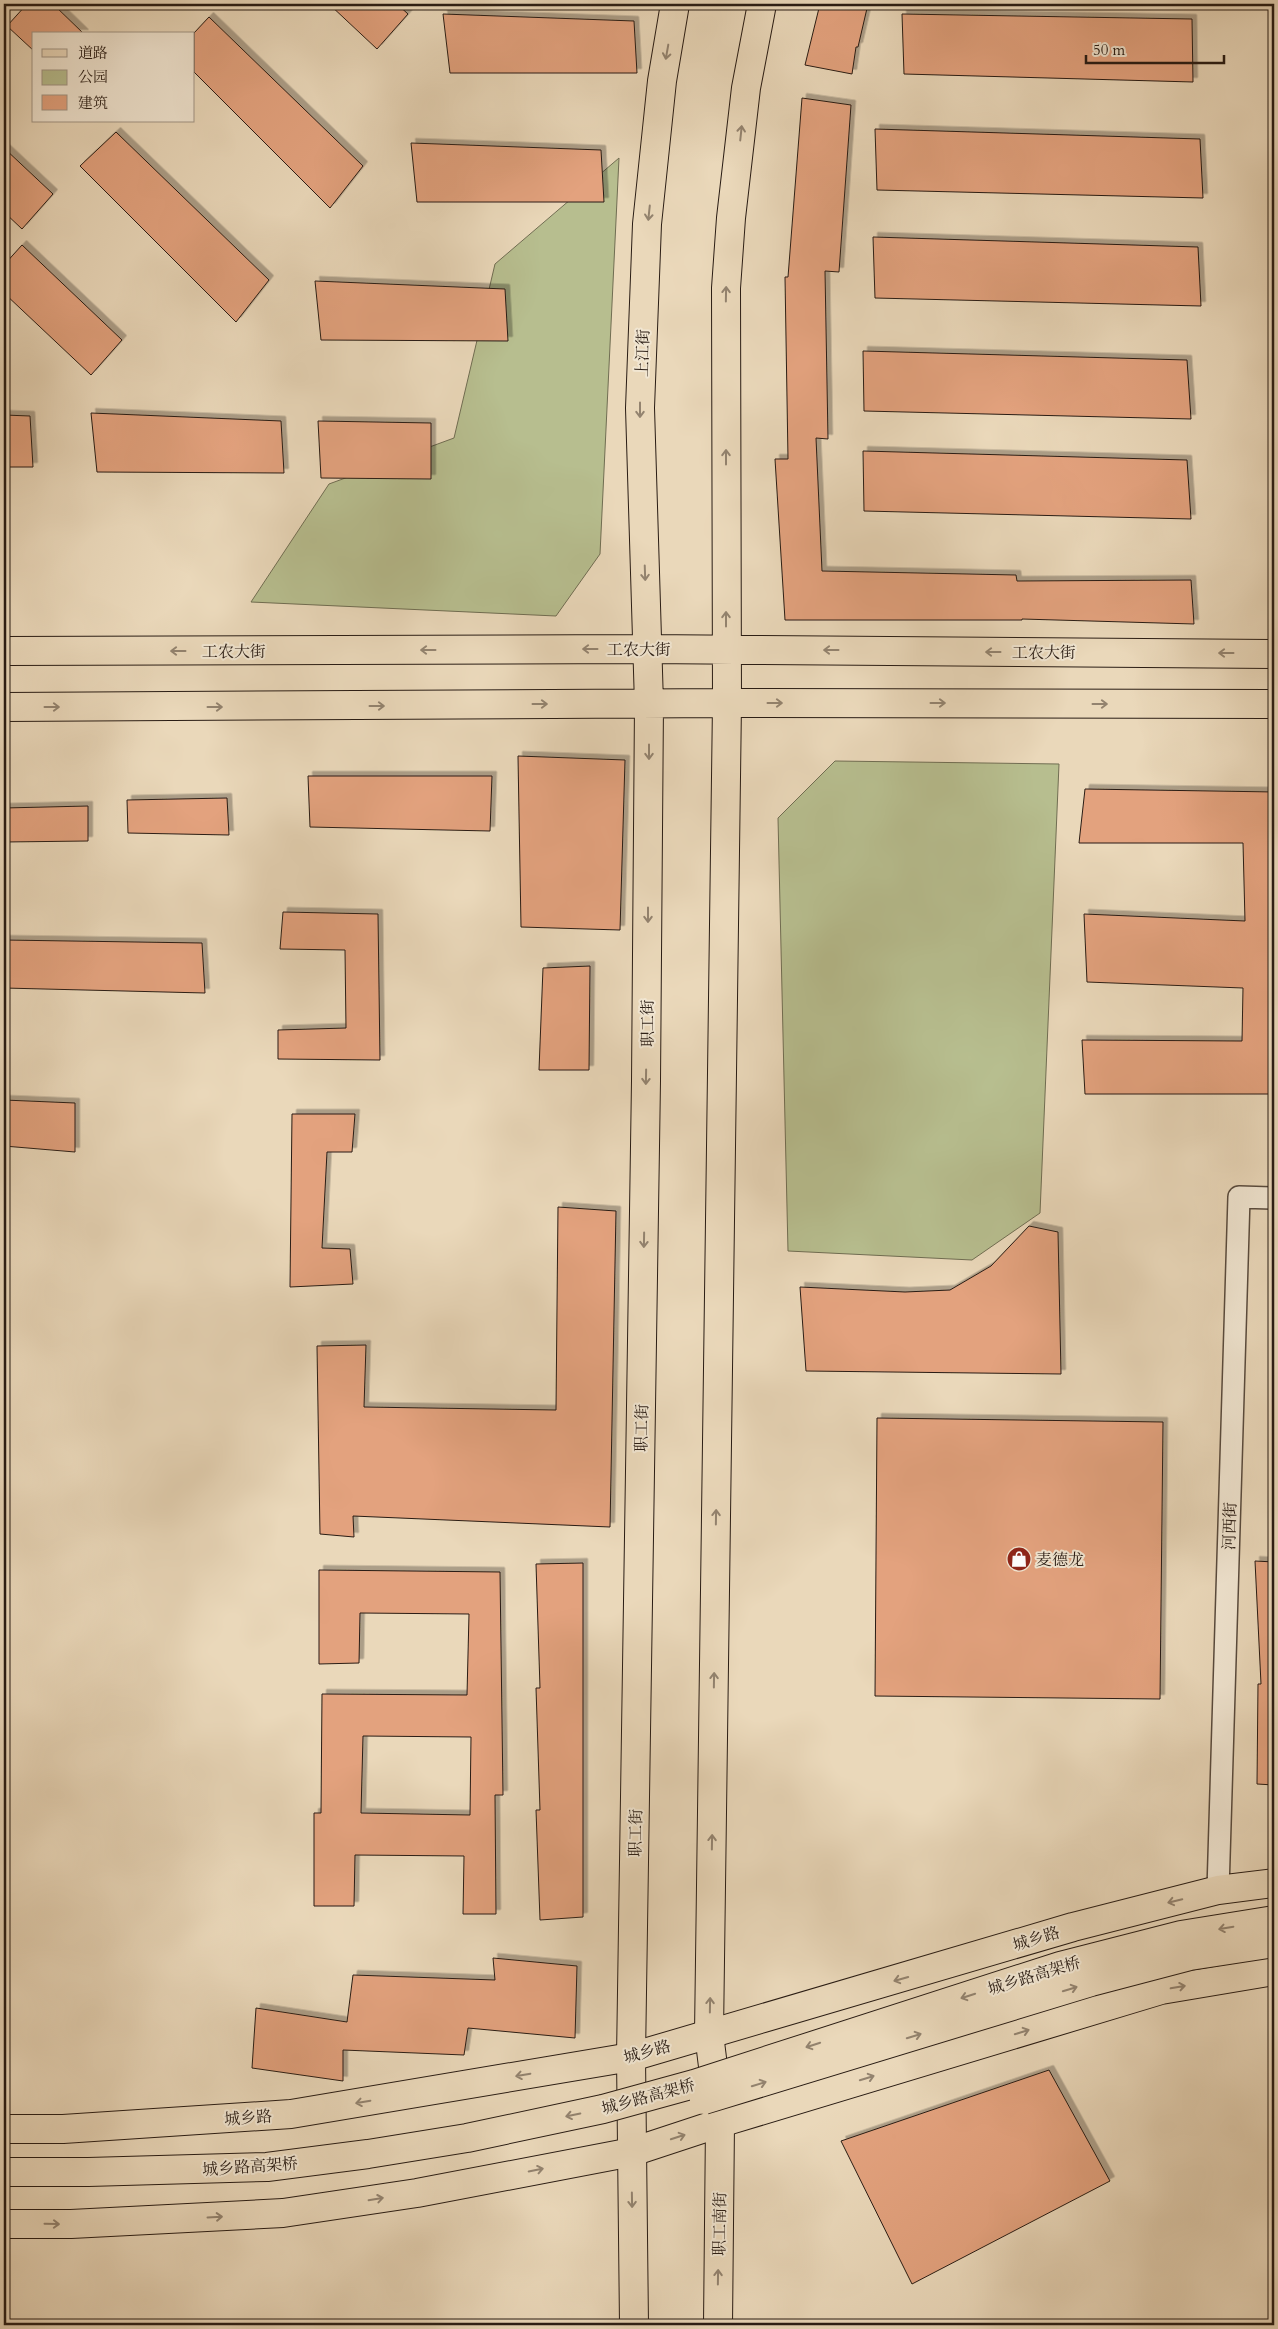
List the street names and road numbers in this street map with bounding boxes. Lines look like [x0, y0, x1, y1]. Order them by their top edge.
street label: 上江街 [631, 329, 655, 377]
street label: 工农大街 [607, 639, 671, 661]
street label: 工农大街 [202, 641, 266, 663]
street label: 工农大街 [1012, 642, 1076, 664]
street label: 职工街 [637, 999, 659, 1047]
street label: 职工街 [631, 1404, 653, 1452]
street label: 河西街 [1218, 1502, 1242, 1550]
street label: 职工街 [625, 1809, 647, 1857]
street label: 城乡路 [1010, 1921, 1062, 1956]
street label: 城乡路高架桥 [985, 1951, 1083, 2001]
street label: 城乡路 [621, 2035, 673, 2069]
street label: 城乡路高架桥 [599, 2074, 697, 2120]
street label: 城乡路 [223, 2105, 273, 2131]
street label: 城乡路高架桥 [201, 2153, 299, 2181]
street label: 职工南街 [708, 2192, 732, 2256]

